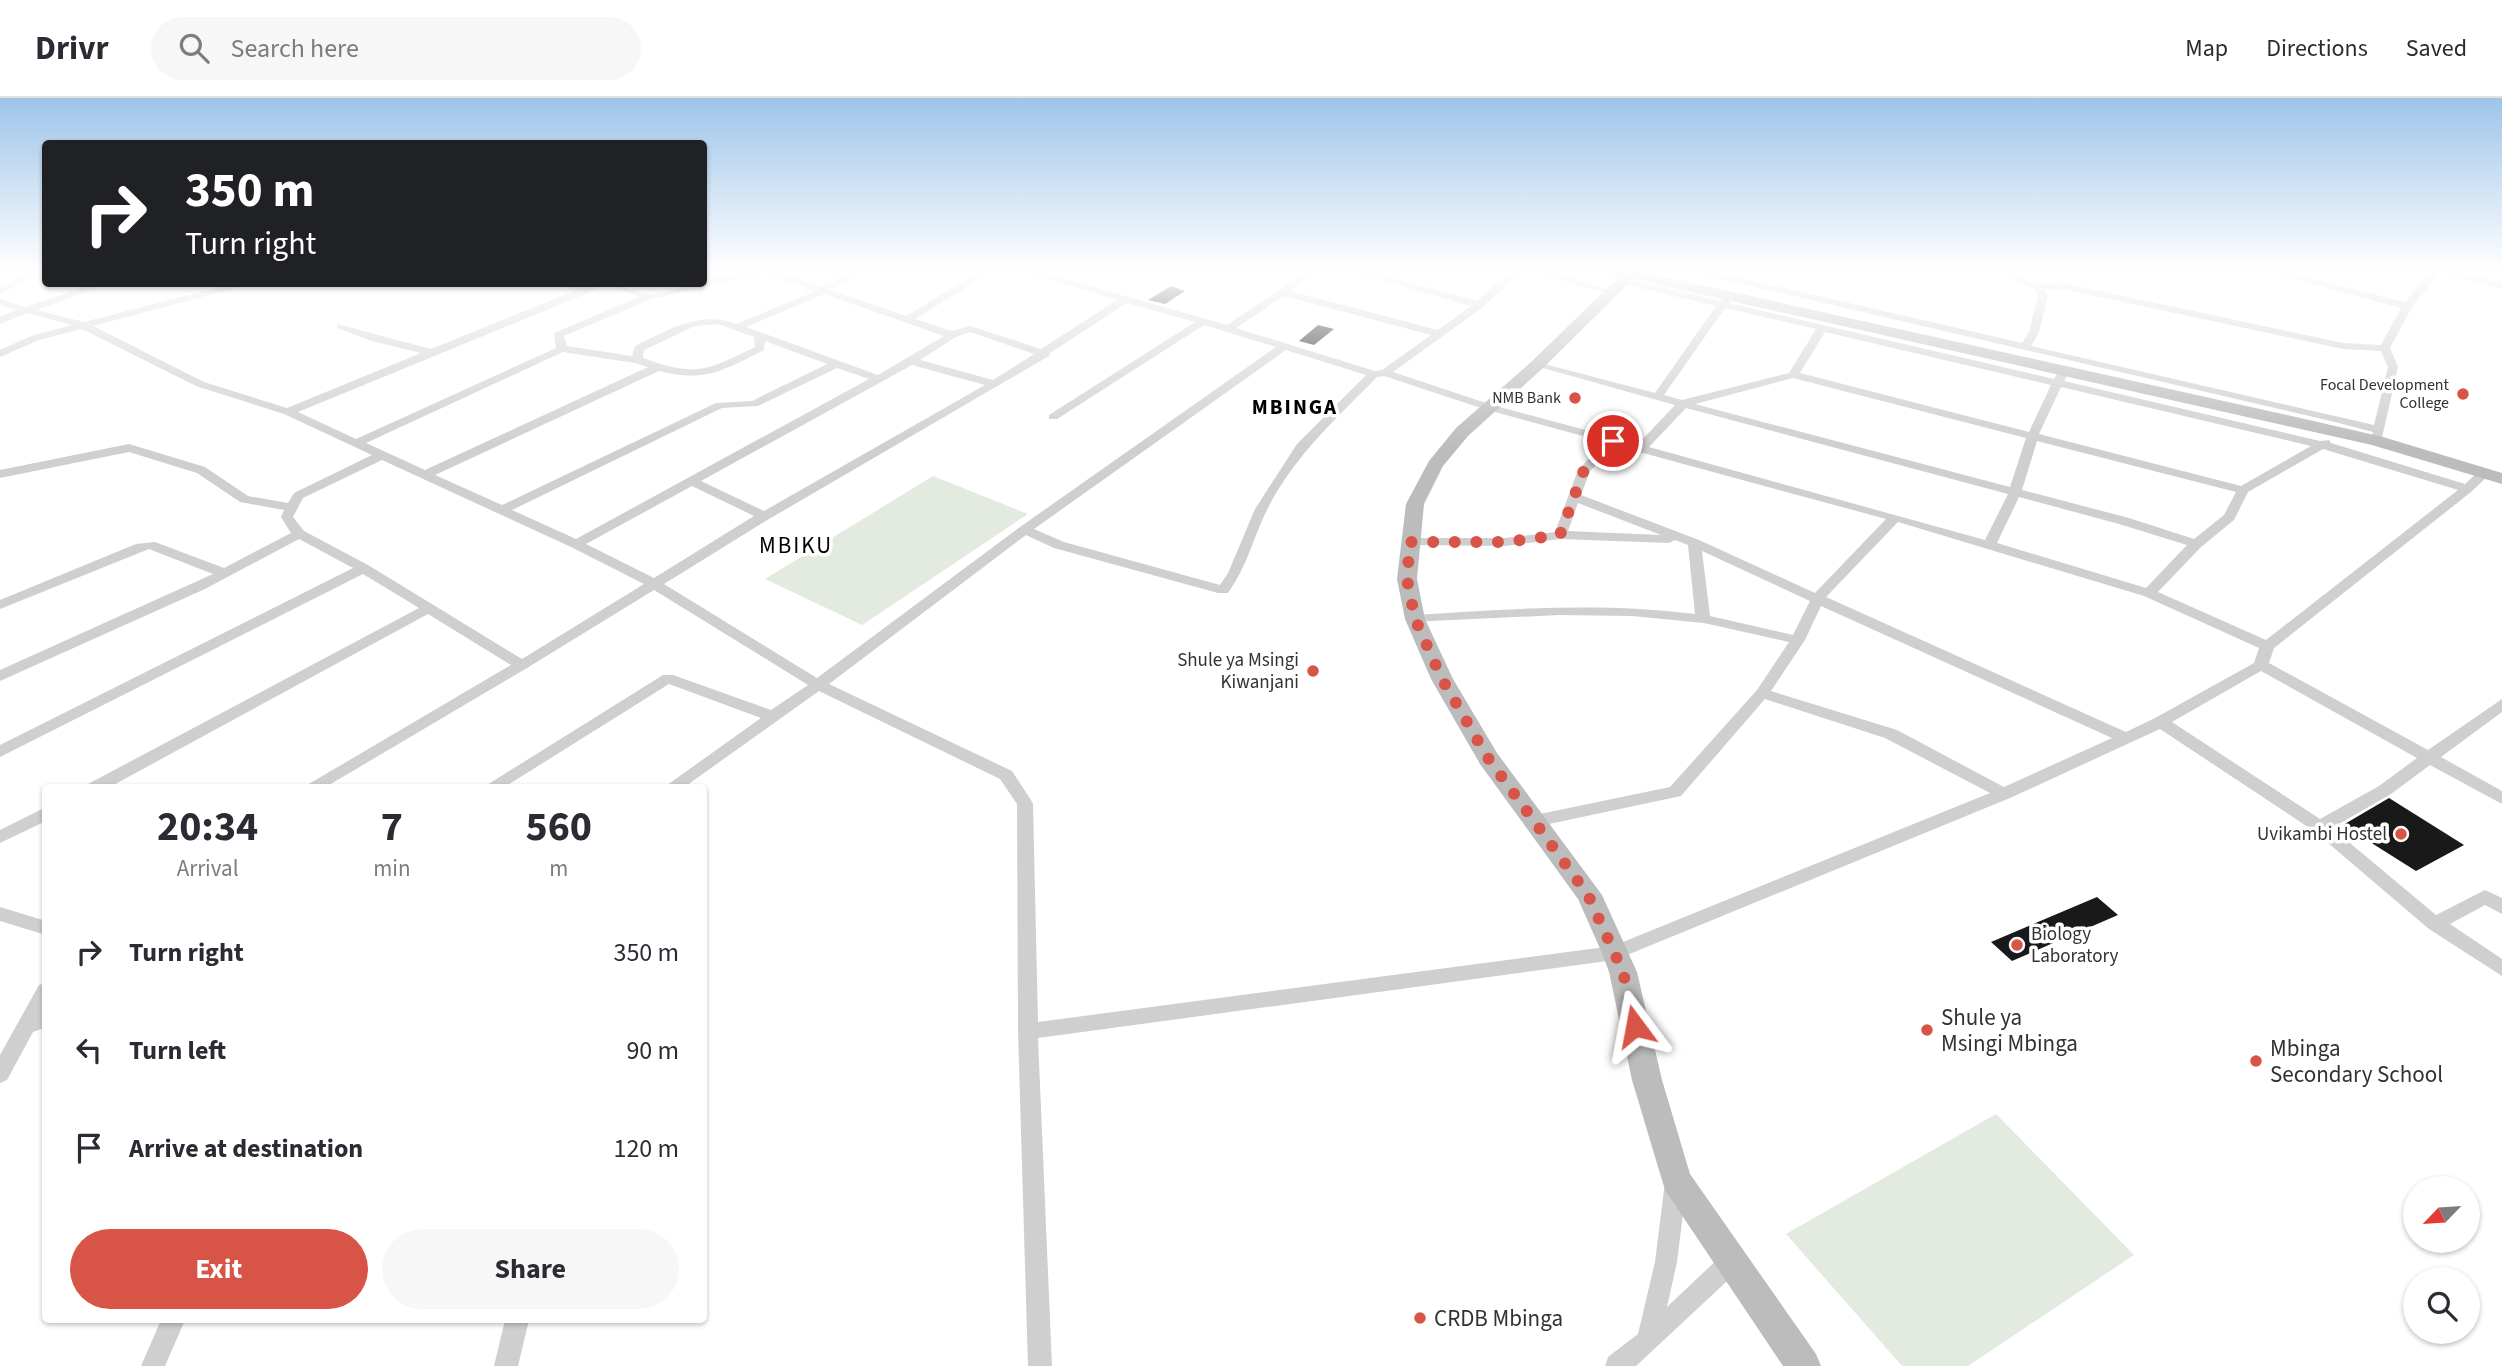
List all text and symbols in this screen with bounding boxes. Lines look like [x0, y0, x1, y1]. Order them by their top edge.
search box [151, 17, 641, 80]
text: Drivr [35, 25, 109, 72]
icon: search [175, 29, 213, 67]
text: Search here [231, 30, 359, 67]
text: Map [2185, 31, 2228, 66]
text: Directions [2266, 31, 2368, 66]
text: Saved [2406, 31, 2467, 66]
text: 350 m [185, 156, 314, 226]
icon: right [70, 168, 161, 259]
text: Turn right [185, 221, 316, 267]
place label: Focal Development College [2320, 374, 2450, 414]
marker: Focal Development College [2455, 386, 2471, 402]
place label: NMB Bank [1492, 387, 1561, 409]
marker: NMB Bank [1567, 390, 1583, 406]
district label: MBINGA [1252, 392, 1338, 422]
pin [1583, 411, 1643, 471]
icon: arrive [1594, 422, 1632, 460]
district label: MBIKU [759, 529, 833, 562]
place label: Shule ya Msingi Kiwanjani [1177, 647, 1299, 696]
marker: Shule ya Msingi Kiwanjani [1305, 663, 1321, 679]
text: 20:34 [157, 797, 258, 857]
text: 7 [381, 797, 403, 857]
text: 560 [525, 797, 592, 857]
place label: Uvikambi Hostel [2257, 821, 2387, 848]
marker: Uvikambi Hostel [2393, 826, 2409, 842]
text: Arrival [177, 852, 239, 885]
text: min [373, 852, 411, 885]
text: m [549, 852, 568, 885]
place label: Biology Laboratory [2031, 921, 2119, 970]
icon: right [70, 933, 108, 971]
text: Turn right [129, 934, 244, 971]
text: 350 m [613, 934, 679, 971]
marker: Biology Laboratory [2009, 937, 2025, 953]
position arrow [1598, 989, 1672, 1063]
place label: Shule ya Msingi Mbinga [1941, 1001, 2078, 1060]
marker: Shule ya Msingi Mbinga [1919, 1022, 1935, 1038]
icon: left [70, 1031, 108, 1069]
text: Turn left [129, 1032, 226, 1069]
text: 90 m [626, 1032, 679, 1069]
place label: Mbinga Secondary School [2270, 1032, 2443, 1091]
marker: Mbinga Secondary School [2248, 1053, 2264, 1069]
icon: arrive [70, 1129, 108, 1167]
text: Arrive at destination [129, 1130, 363, 1167]
text: 120 m [613, 1130, 679, 1167]
north arrow [2403, 1176, 2480, 1253]
map controls [2403, 1176, 2480, 1344]
button: Exit [70, 1229, 368, 1309]
button: Share [382, 1229, 679, 1309]
button: search [2403, 1267, 2480, 1344]
place label: CRDB Mbinga [1434, 1302, 1563, 1335]
marker: CRDB Mbinga [1412, 1310, 1428, 1326]

